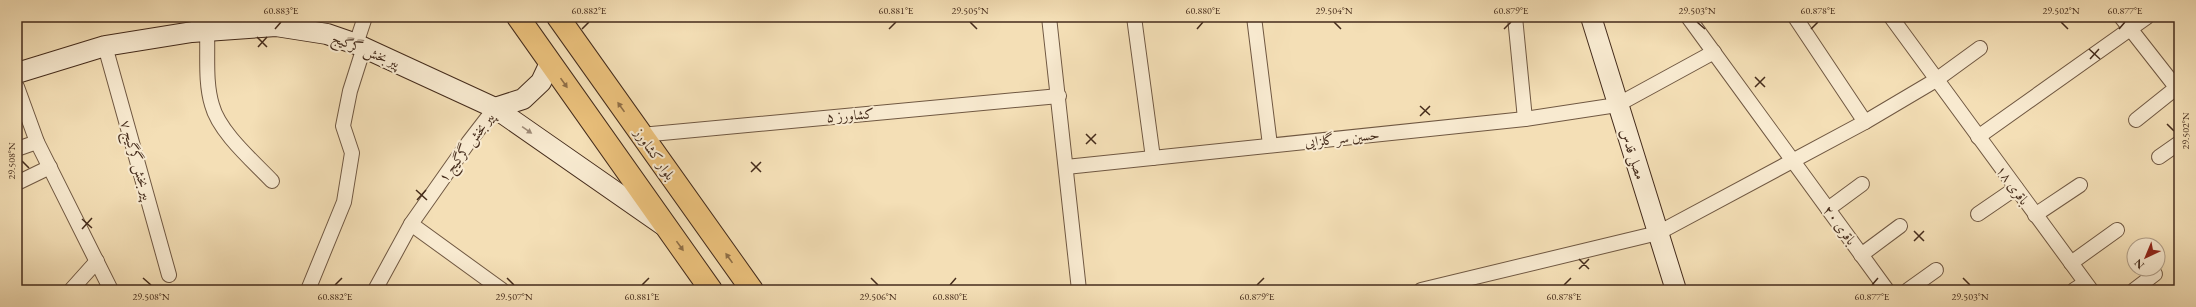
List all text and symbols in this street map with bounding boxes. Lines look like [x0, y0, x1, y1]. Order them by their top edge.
text: 60.883°E [264, 4, 299, 17]
text: 60.882°E [572, 4, 607, 17]
text: 60.881°E [879, 4, 914, 17]
text: 29.505°N [951, 4, 989, 17]
text: 60.880°E [1186, 4, 1221, 17]
text: 29.504°N [1315, 4, 1353, 17]
text: 60.879°E [1494, 4, 1529, 17]
text: 29.503°N [1678, 4, 1716, 17]
text: 60.878°E [1801, 4, 1836, 17]
text: 29.502°N [2042, 4, 2080, 17]
text: 60.877°E [2108, 4, 2143, 17]
street label: پیر بخش گرگیج [328, 28, 404, 76]
one-way arrow [560, 78, 568, 88]
one-way arrow [617, 102, 625, 112]
street label: کشاورز ۵ [825, 104, 875, 126]
street label: پیر بخش گرگیج ۱ [434, 108, 502, 188]
text: 29.502°N [2179, 112, 2192, 150]
street label: پیر بخش گرگیج ۷ [113, 118, 157, 204]
street label: بلوار کشاورز [629, 123, 680, 184]
street label: حسین سر گلزایی [1304, 125, 1380, 152]
one-way arrow [522, 126, 533, 134]
street label: مصلی قدس [1615, 126, 1650, 182]
text: 29.508°N [5, 142, 18, 180]
street label: باقری ۱۸ [1993, 162, 2034, 209]
street label: باقری ۲۰ [1820, 202, 1861, 249]
north arrow [2126, 237, 2166, 277]
one-way arrow [676, 241, 684, 252]
one-way arrow [725, 253, 733, 264]
text: N [2131, 256, 2147, 272]
text: 29.508°N [132, 290, 170, 303]
text: 60.882°E [318, 290, 353, 303]
text: 29.507°N [495, 290, 533, 303]
text: 60.881°E [625, 290, 660, 303]
text: 29.506°N [859, 290, 897, 303]
text: 60.880°E [933, 290, 968, 303]
text: 60.879°E [1240, 290, 1275, 303]
text: 60.878°E [1547, 290, 1582, 303]
text: 60.877°E [1855, 290, 1890, 303]
text: 29.503°N [1951, 290, 1989, 303]

